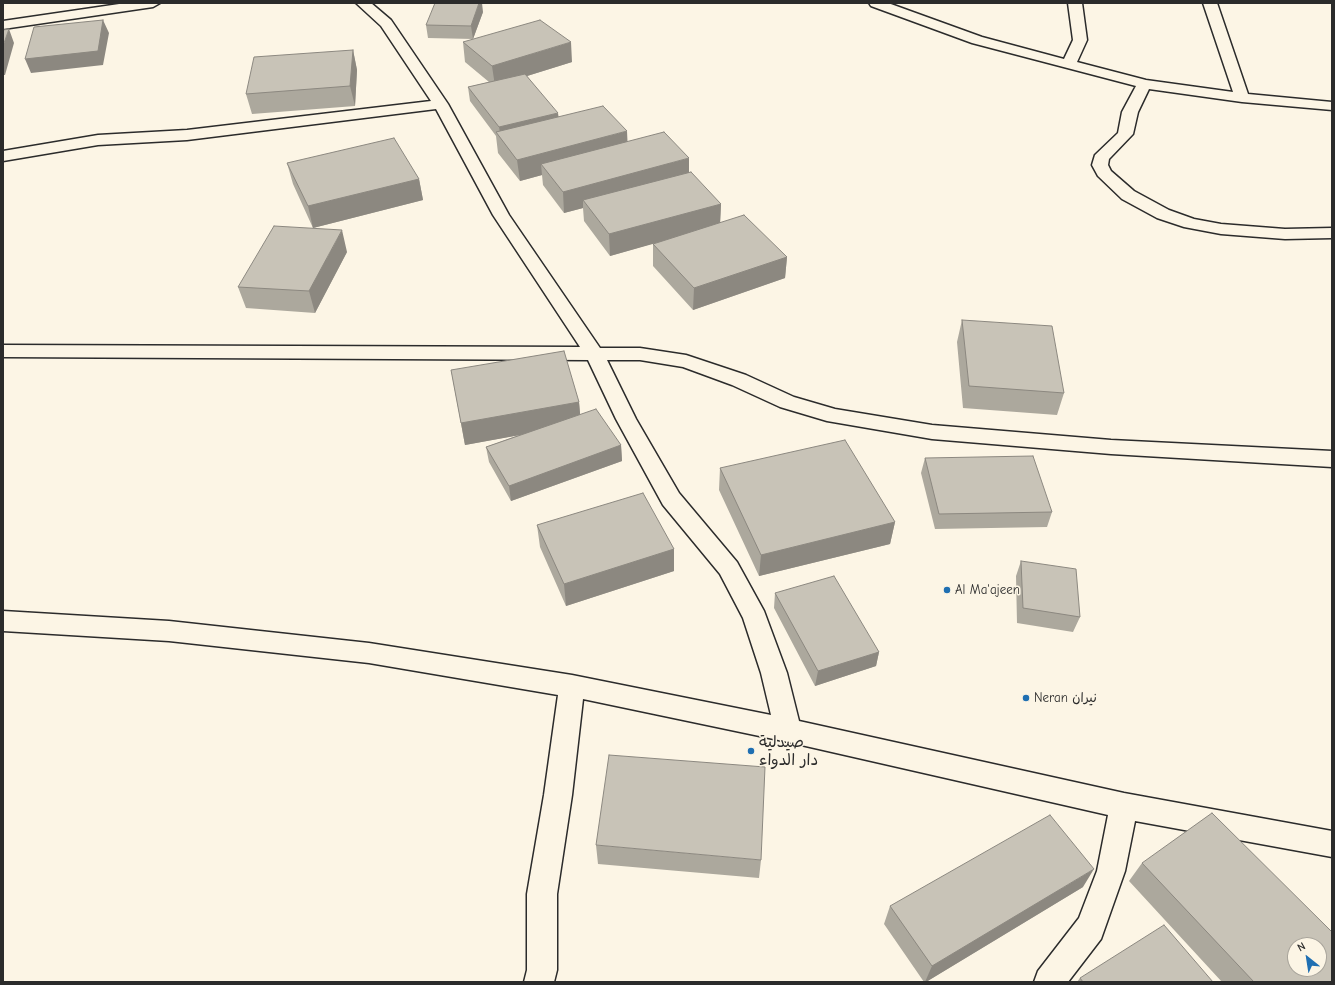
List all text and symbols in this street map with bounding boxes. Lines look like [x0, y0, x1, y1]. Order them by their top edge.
place label: Al Ma'ajeen [955, 582, 1020, 598]
marker: Al Ma'ajeen [942, 585, 952, 595]
place label: Neran نيران [1034, 690, 1097, 706]
marker: Neran نيران [1021, 693, 1031, 703]
place label: صيدلية دار الدواء [759, 732, 818, 770]
marker: صيدلية دار الدواء [746, 746, 756, 756]
north arrow [1287, 937, 1327, 977]
text: N [1295, 940, 1308, 954]

